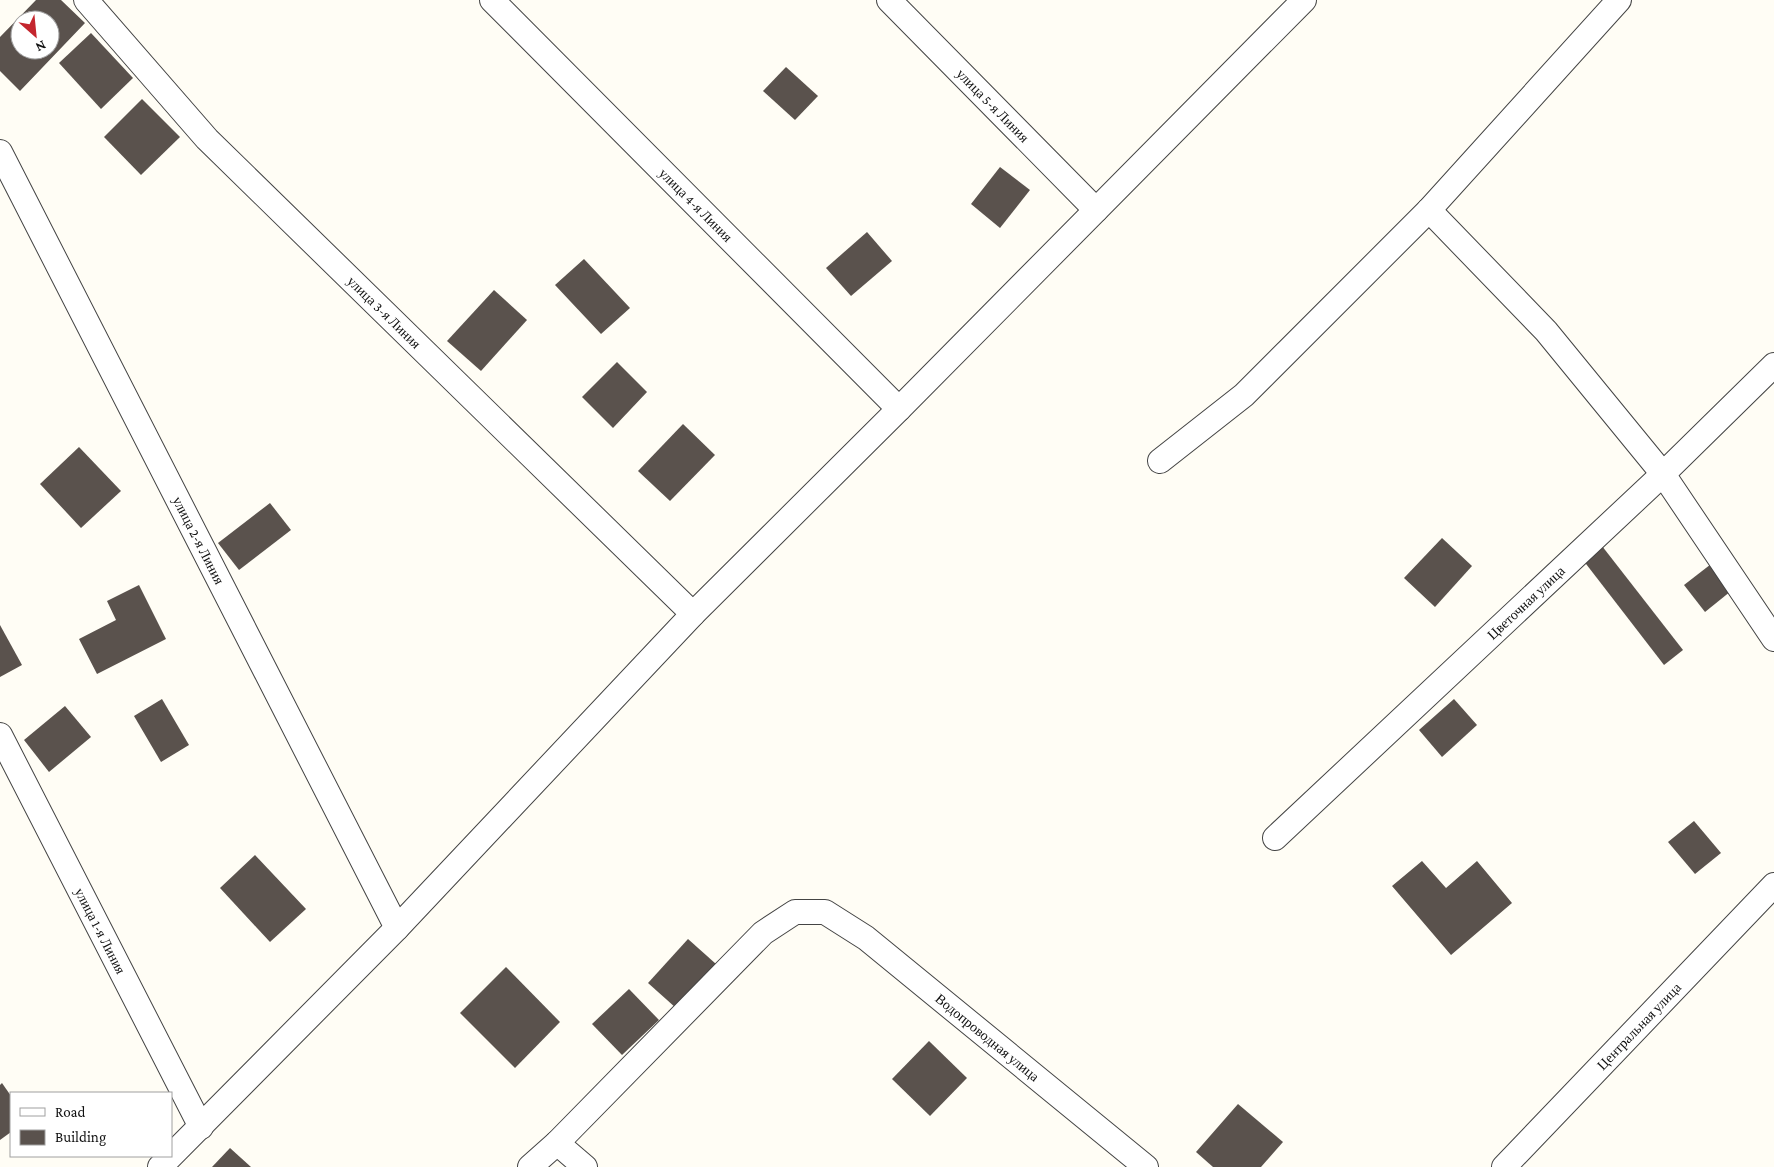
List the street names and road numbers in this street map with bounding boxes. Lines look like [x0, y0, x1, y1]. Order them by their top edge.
street label: улица 5-я Линия [953, 65, 1033, 146]
street label: улица 4-я Линия [656, 165, 736, 245]
street label: улица 3-я Линия [344, 273, 425, 352]
street label: улица 2-я Линия [169, 494, 228, 587]
street label: Цветочная улица [1484, 562, 1568, 643]
street label: улица 1-я Линия [72, 885, 129, 977]
street label: Центральная улица [1594, 979, 1685, 1073]
street label: Водопроводная улица [932, 990, 1043, 1085]

